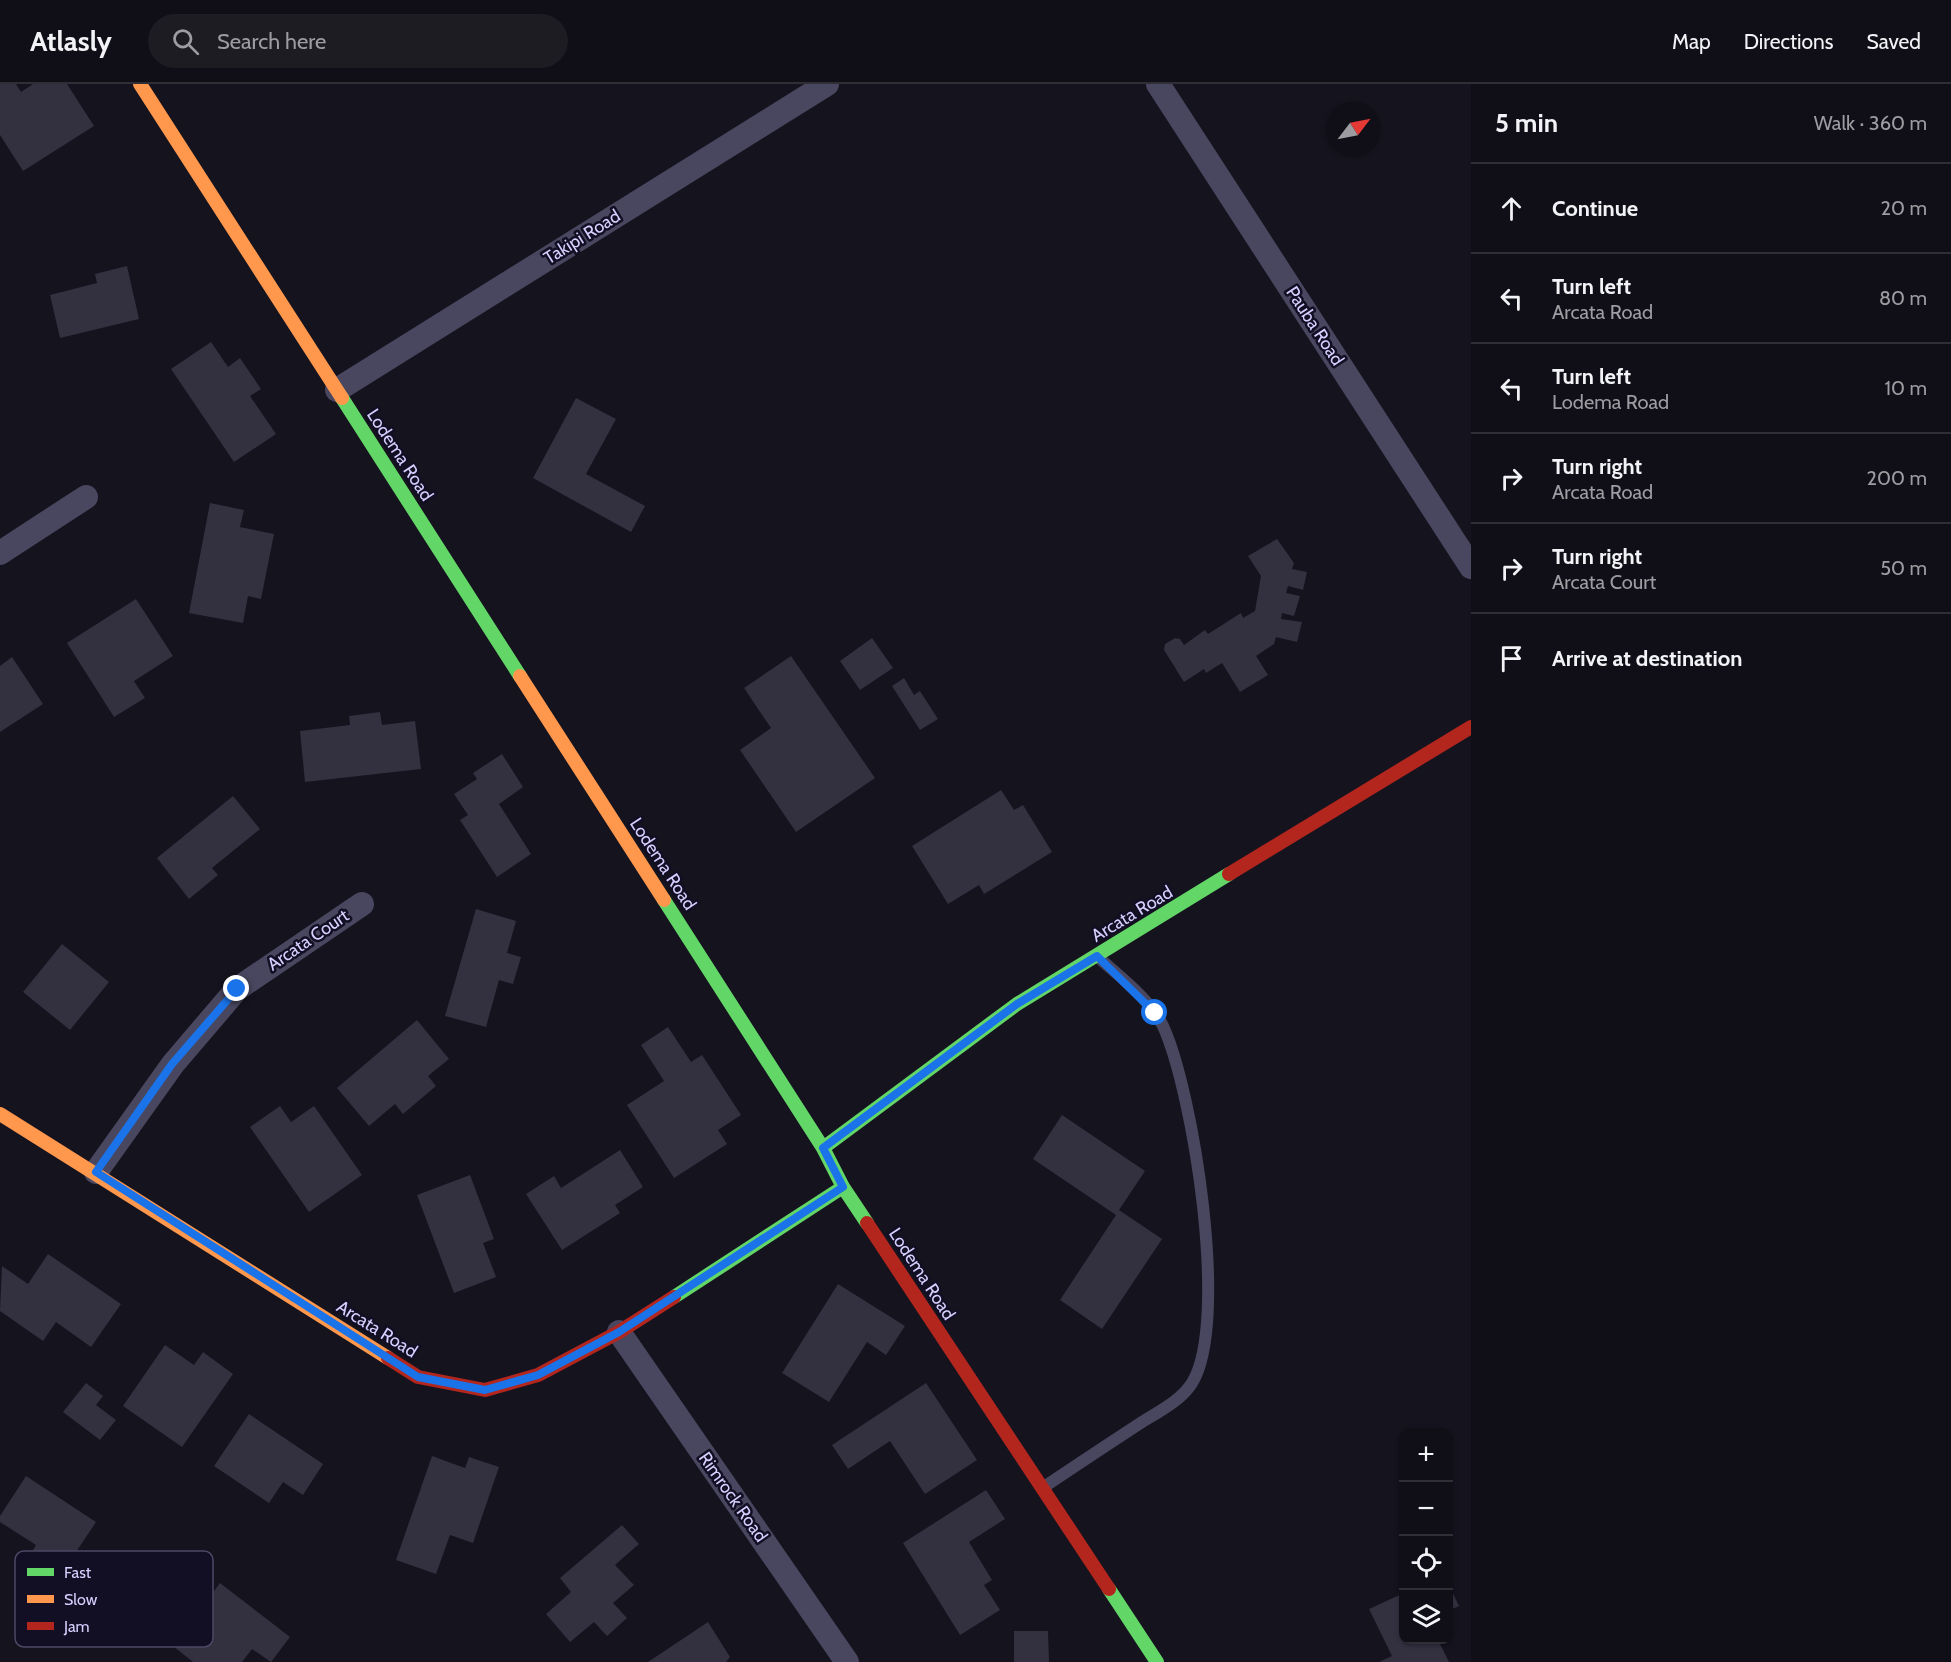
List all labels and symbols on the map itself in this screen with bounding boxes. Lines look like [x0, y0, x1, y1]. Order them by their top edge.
north arrow [1327, 102, 1381, 156]
street label: Takipi Road [540, 205, 624, 269]
street label: Pauba Road [1281, 282, 1349, 370]
street label: Lodema Road [362, 405, 438, 505]
street label: Lodema Road [625, 814, 701, 914]
street label: Arcata Road [1087, 881, 1177, 947]
street label: Arcata Court [263, 905, 353, 975]
route end [223, 975, 249, 1001]
route start [1141, 999, 1167, 1025]
street label: Lodema Road [884, 1224, 960, 1324]
street label: Arcata Road [333, 1296, 421, 1362]
street label: Rimrock Road [694, 1448, 772, 1546]
legend [15, 1551, 213, 1647]
text: Fast [64, 1563, 92, 1582]
text: Slow [64, 1590, 98, 1609]
text: Jam [63, 1617, 90, 1636]

